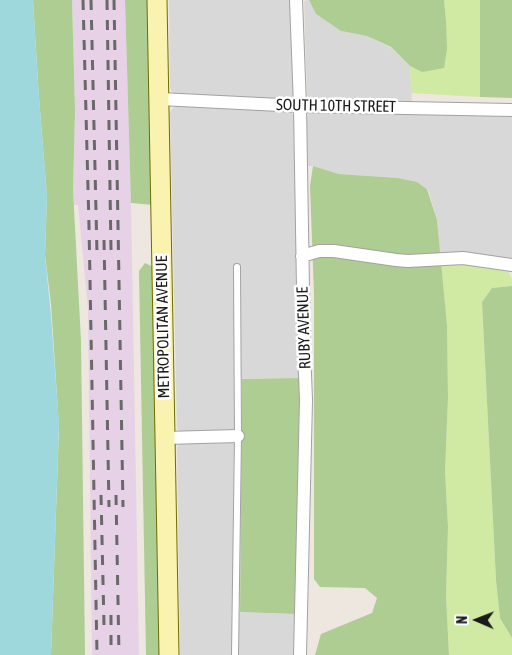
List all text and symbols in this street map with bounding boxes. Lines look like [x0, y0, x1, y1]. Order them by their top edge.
street label: SOUTH 10TH STREET [276, 95, 396, 117]
street label: METROPOLITAN AVENUE [152, 255, 174, 399]
street label: RUBY AVENUE [293, 287, 315, 369]
north arrow [452, 595, 502, 645]
text: N [454, 615, 470, 624]

